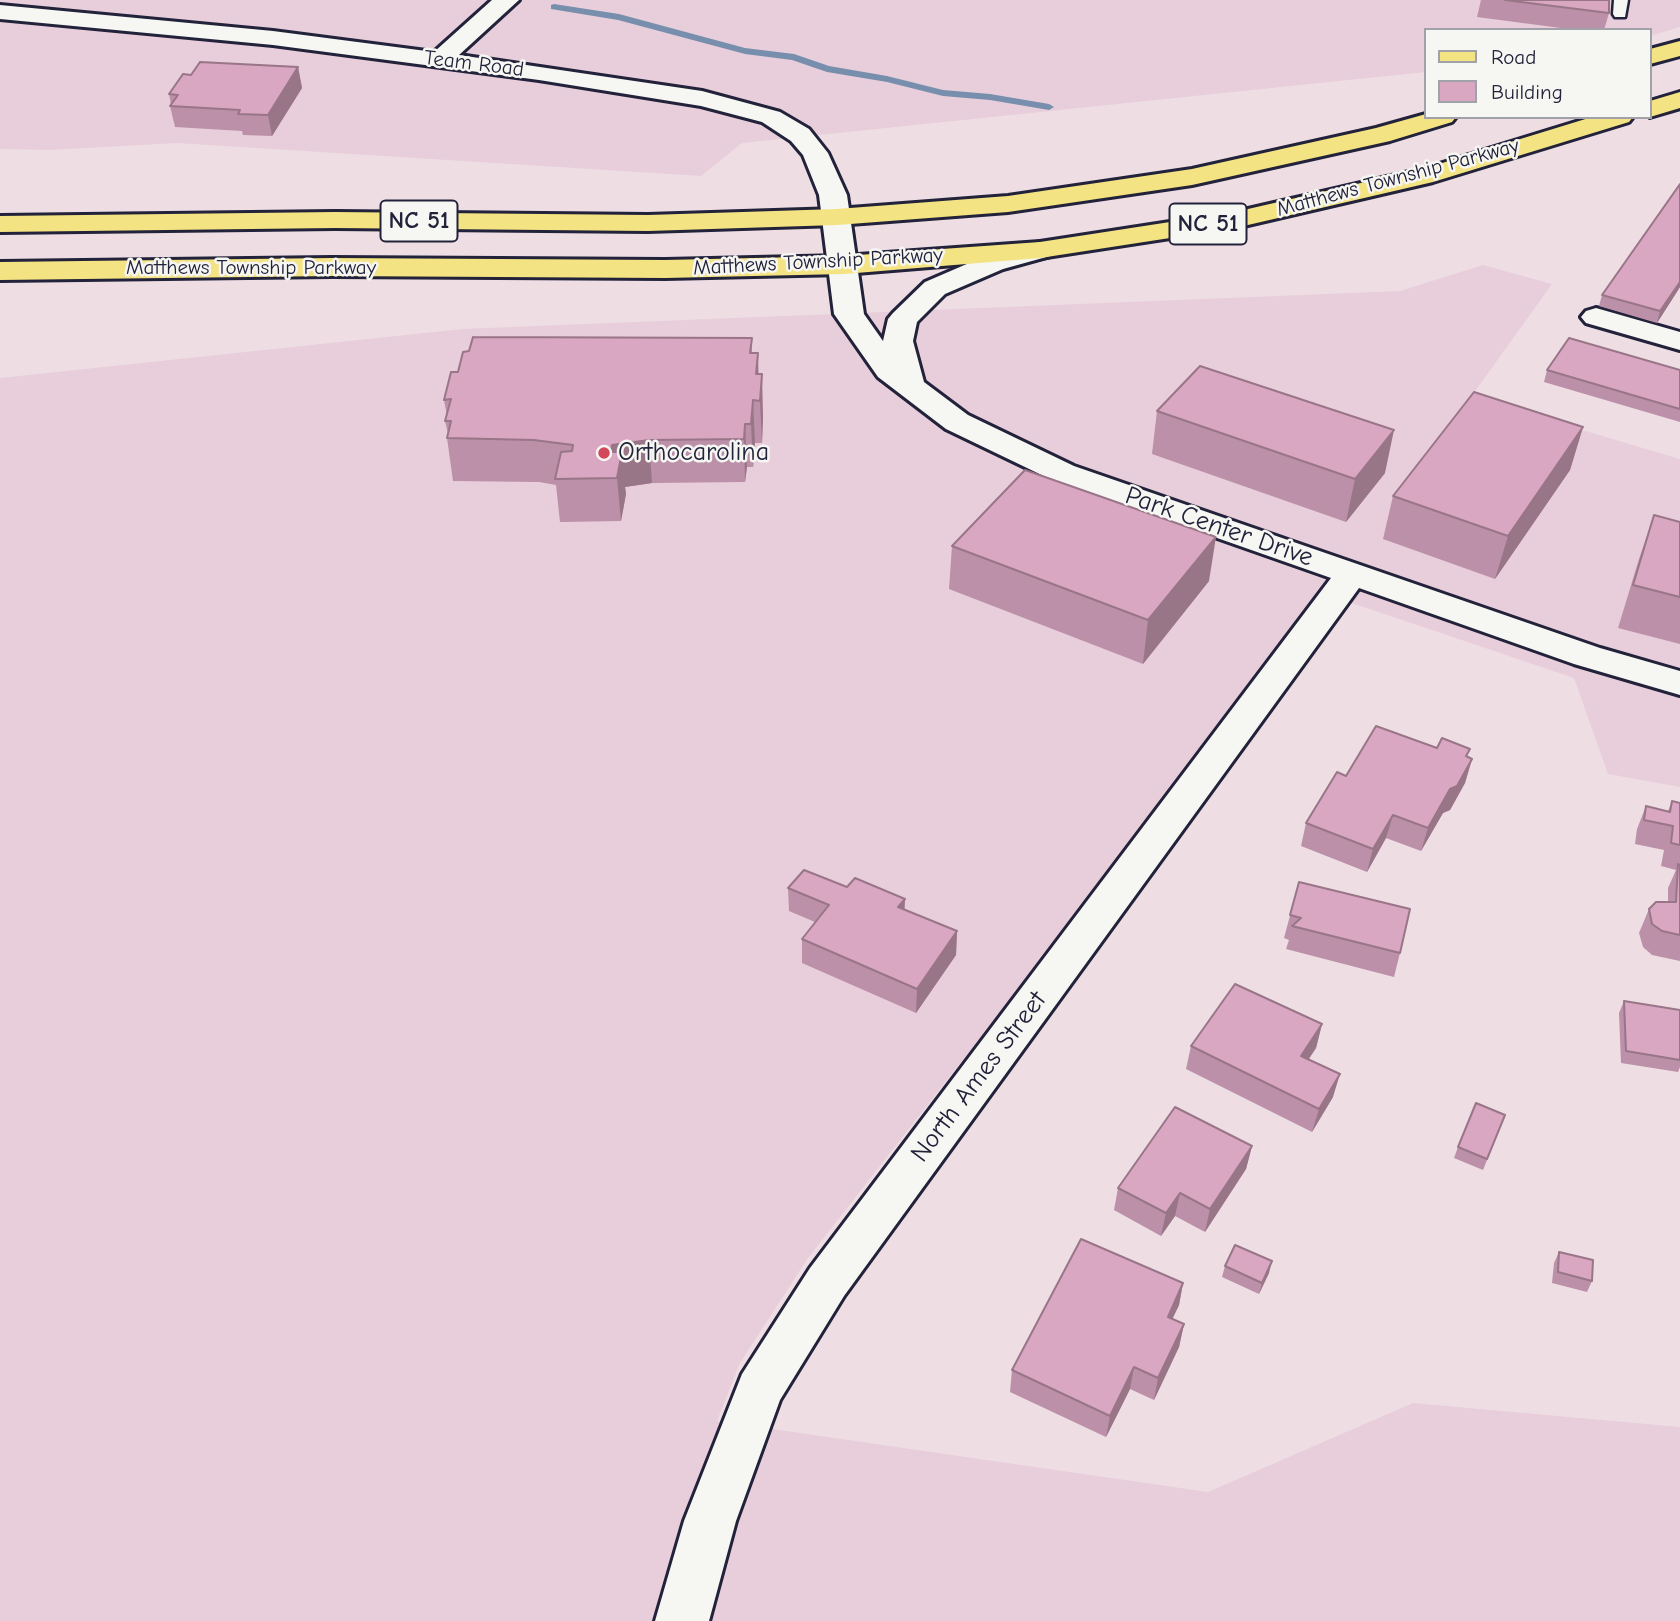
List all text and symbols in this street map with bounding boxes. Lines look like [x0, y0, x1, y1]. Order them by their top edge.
legend [1424, 28, 1652, 119]
street label: Team Road [423, 45, 525, 83]
text: Road [1491, 45, 1536, 69]
text: Building [1491, 80, 1563, 104]
street label: Matthews Township Parkway [1274, 133, 1522, 223]
road number: NC 51 [380, 201, 458, 242]
road number: NC 51 [1170, 204, 1246, 244]
street label: Matthews Township Parkway [692, 243, 944, 281]
street label: Matthews Township Parkway [126, 255, 376, 281]
place label: Orthocarolina [618, 437, 769, 469]
marker: Orthocarolina [596, 445, 612, 461]
street label: Park Center Drive [1121, 480, 1317, 574]
street label: North Ames Street [905, 986, 1053, 1168]

